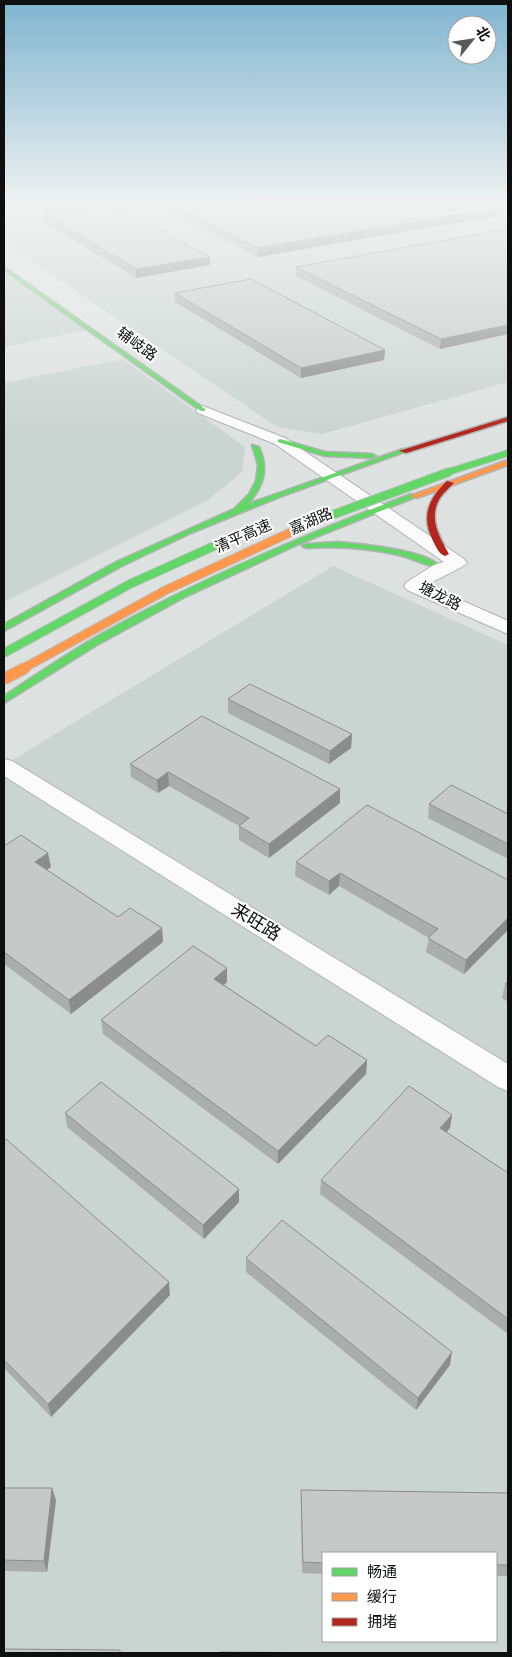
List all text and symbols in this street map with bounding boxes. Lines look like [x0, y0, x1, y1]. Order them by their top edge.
north arrow [447, 15, 497, 65]
text: 北 [472, 23, 494, 44]
street label: 辅岐路 [114, 323, 160, 365]
street label: 嘉湖路 [287, 504, 335, 538]
street label: 清平高速 [212, 516, 274, 556]
street label: 塘龙路 [416, 578, 464, 614]
street label: 来旺路 [227, 898, 285, 946]
legend [322, 1552, 497, 1642]
text: 畅通 [367, 1563, 397, 1581]
text: 缓行 [367, 1588, 397, 1606]
text: 拥堵 [367, 1613, 397, 1631]

